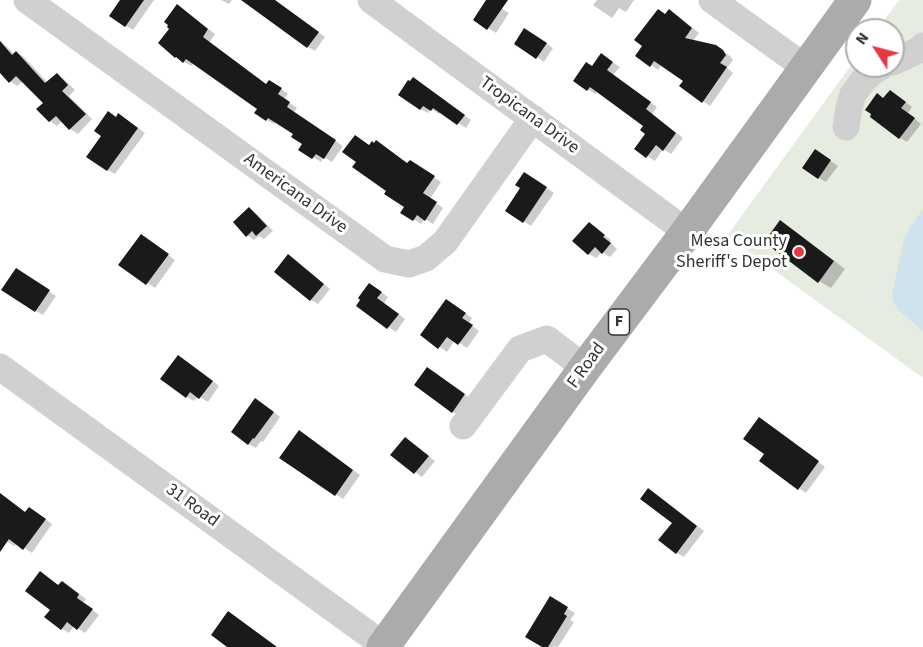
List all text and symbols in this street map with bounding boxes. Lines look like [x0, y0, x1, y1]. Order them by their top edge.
north arrow [845, 18, 905, 78]
text: N [850, 28, 874, 49]
street label: Tropicana Drive [475, 73, 583, 159]
street label: Americana Drive [239, 149, 351, 239]
place label: Mesa County Sheriff's Depot [676, 231, 787, 274]
marker: Mesa County Sheriff's Depot [792, 245, 806, 259]
road number: F [608, 309, 630, 335]
street label: F Road [563, 339, 611, 393]
street label: 31 Road [161, 480, 223, 532]

